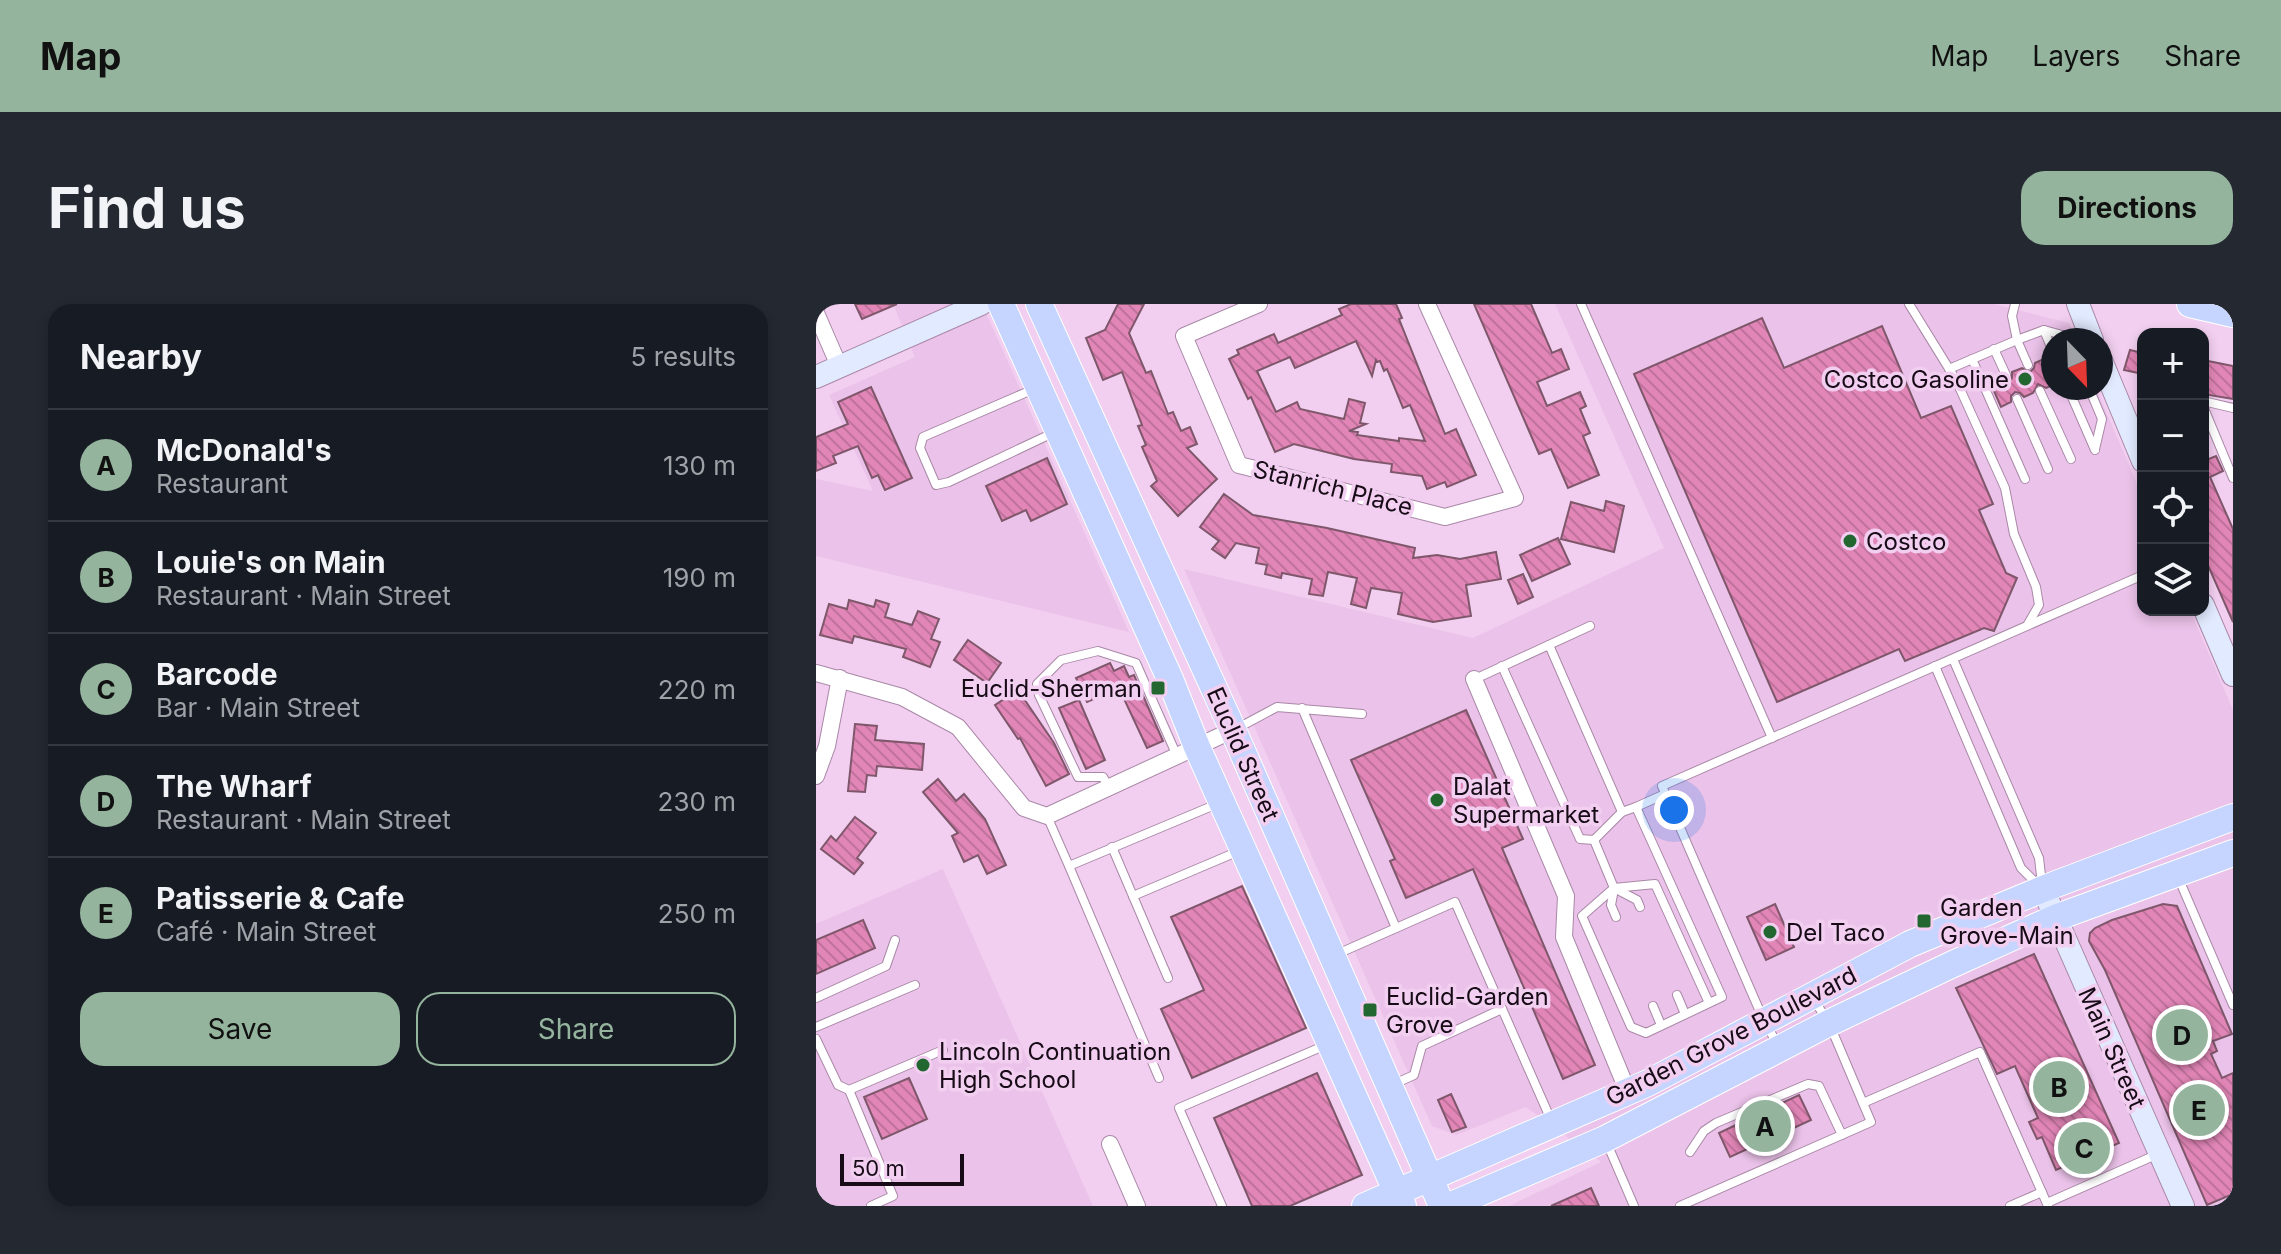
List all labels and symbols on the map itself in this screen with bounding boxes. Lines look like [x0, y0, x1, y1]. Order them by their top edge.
north arrow [2041, 328, 2113, 400]
place label: Costco Gasoline [1824, 365, 2009, 394]
marker: Costco Gasoline [2016, 370, 2034, 388]
street label: Stanrich Place [1250, 454, 1416, 522]
place label: Costco [1866, 527, 1946, 556]
marker: Costco [1841, 532, 1859, 550]
place label: Euclid-Sherman [961, 674, 1142, 703]
marker: Euclid-Sherman [1149, 679, 1167, 697]
street label: Euclid Street [1201, 683, 1285, 825]
place label: Dalat Supermarket [1453, 772, 1599, 829]
your location [1654, 790, 1694, 830]
marker: Dalat Supermarket [1428, 791, 1446, 809]
place label: Garden Grove-Main [1940, 893, 2074, 950]
marker: Garden Grove-Main [1915, 912, 1933, 930]
place label: Del Taco [1786, 918, 1885, 947]
marker: Del Taco [1761, 923, 1779, 941]
street label: Garden Grove Boulevard [1601, 960, 1861, 1112]
place label: Euclid-Garden Grove [1386, 982, 1549, 1039]
street label: Main Street [2072, 983, 2152, 1113]
marker: Euclid-Garden Grove [1361, 1001, 1379, 1019]
pin: D [2156, 1005, 2208, 1065]
place label: Lincoln Continuation High School [939, 1037, 1171, 1094]
marker: Lincoln Continuation High School [914, 1056, 932, 1074]
pin: B [2033, 1057, 2085, 1117]
pin: E [2173, 1080, 2225, 1140]
pin: A [1739, 1096, 1791, 1156]
pin: C [2058, 1118, 2110, 1178]
scale bar [840, 1150, 964, 1186]

